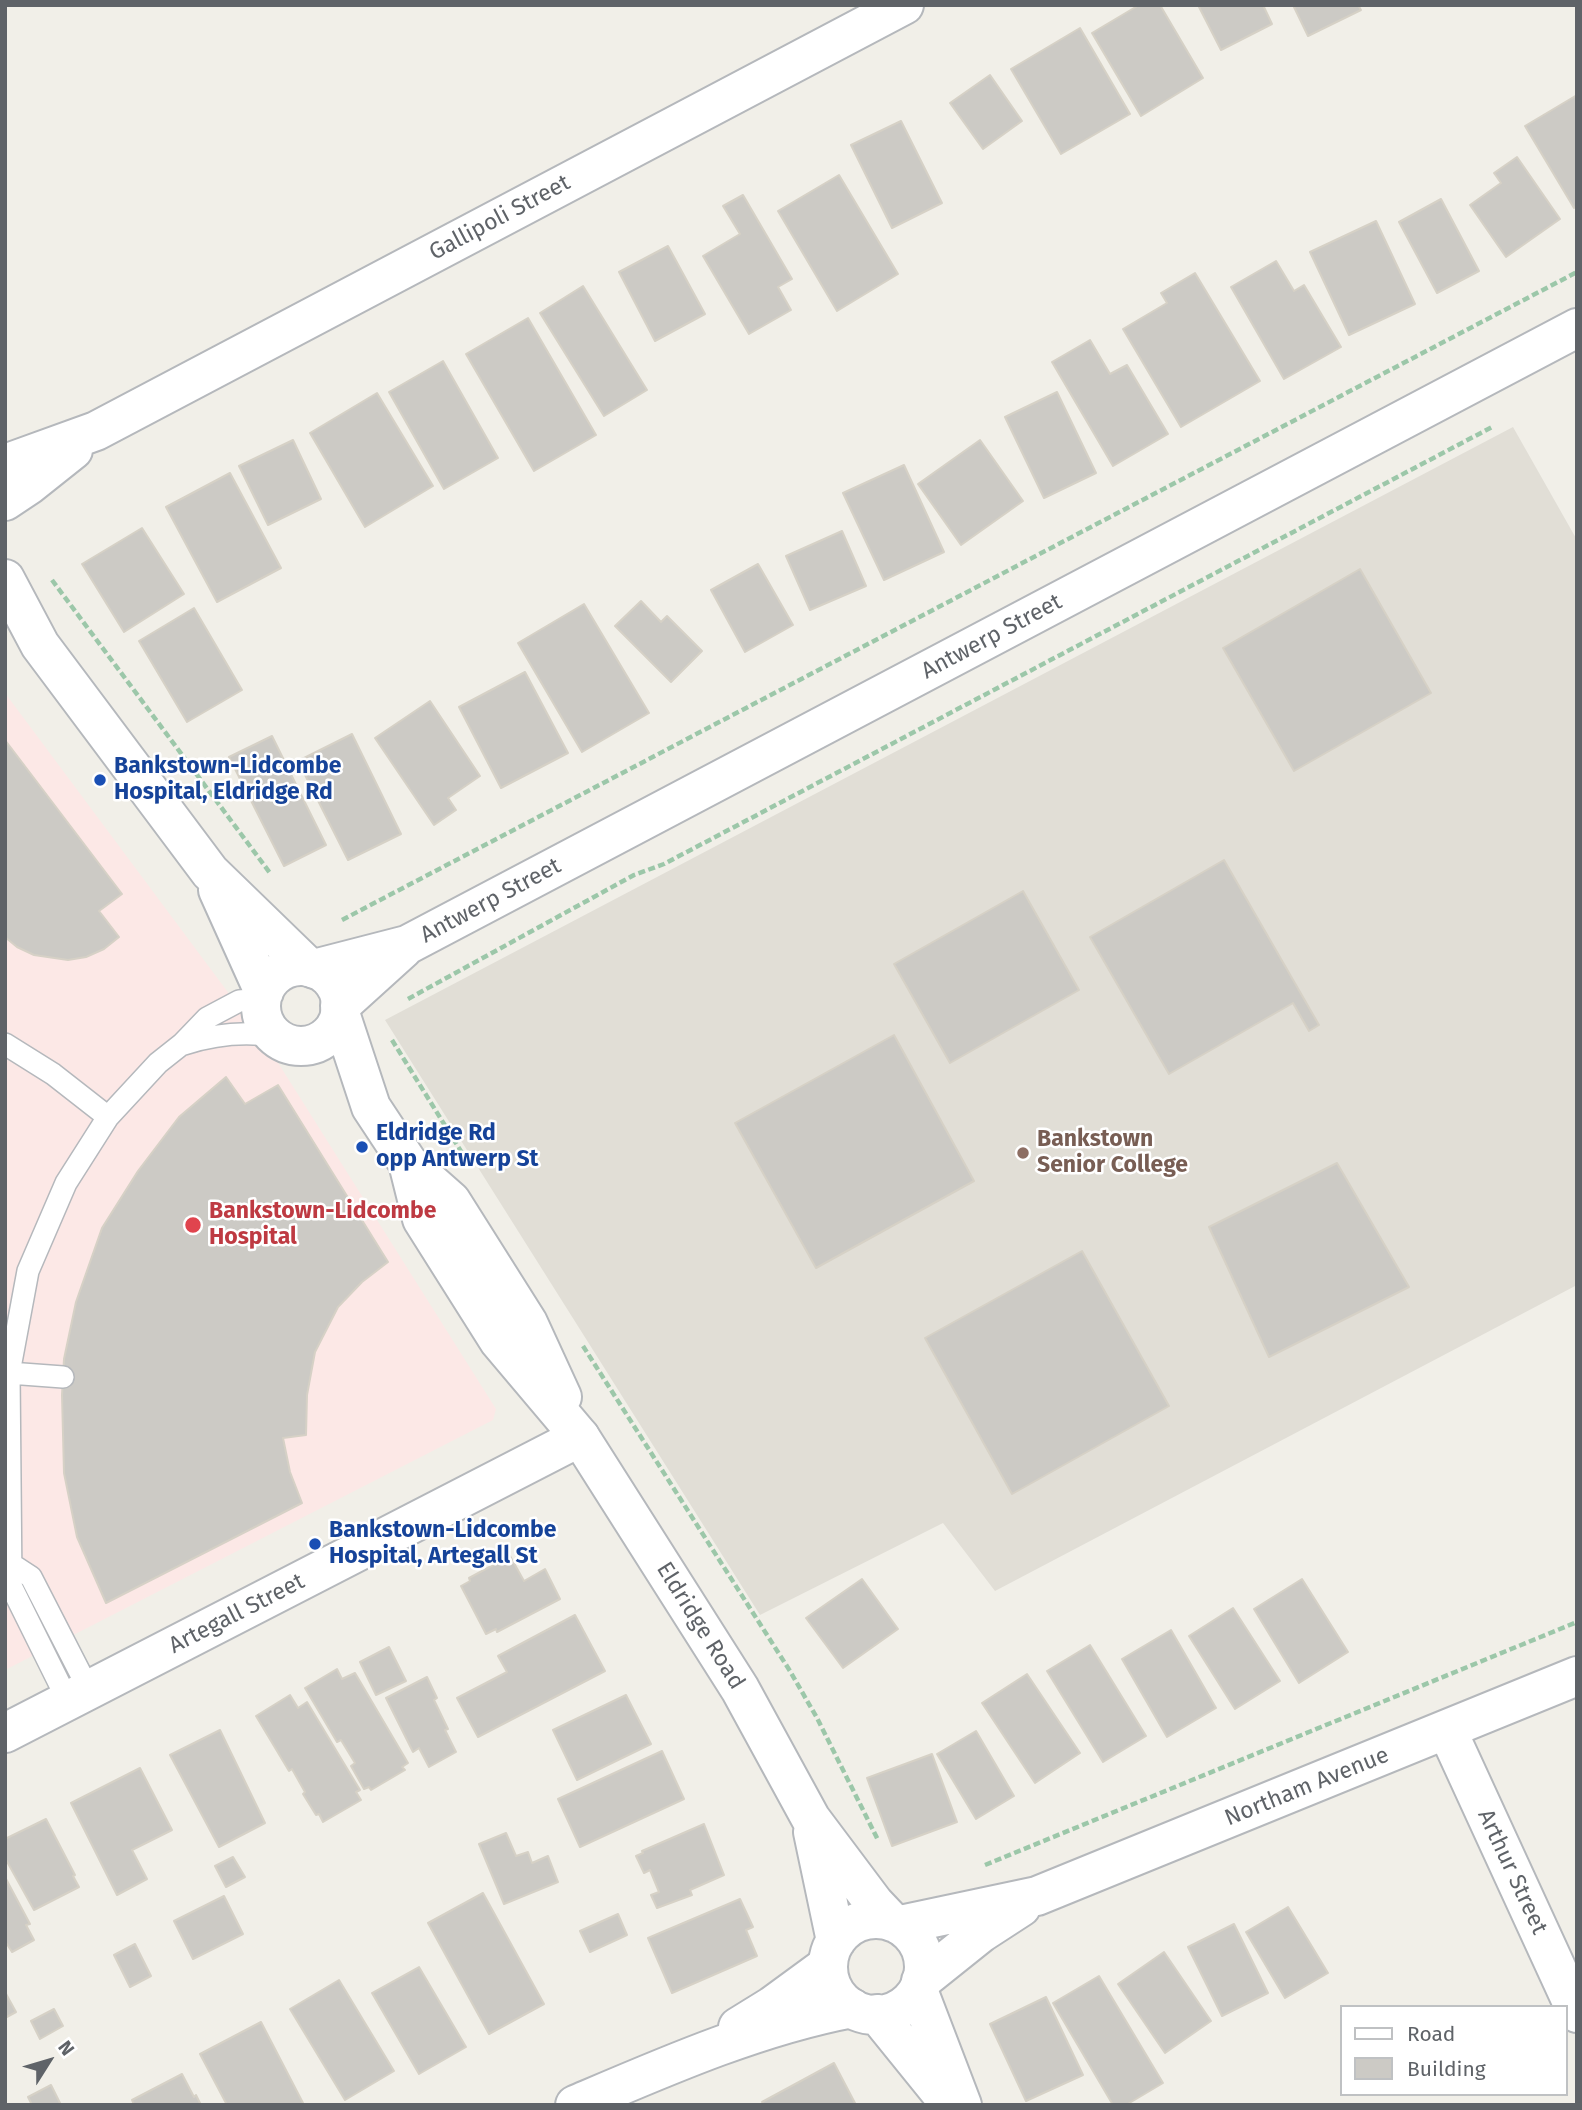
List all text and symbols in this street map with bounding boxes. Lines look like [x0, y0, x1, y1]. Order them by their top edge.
street label: Gallipoli Street [425, 169, 575, 267]
street label: Antwerp Street [917, 588, 1067, 686]
place label: Bankstown-Lidcombe Hospital, Eldridge Rd [114, 753, 341, 807]
marker: Bankstown-Lidcombe Hospital, Eldridge Rd [92, 772, 108, 788]
street label: Antwerp Street [416, 852, 566, 950]
place label: Eldridge Rd opp Antwerp St [376, 1120, 538, 1174]
place label: Bankstown Senior College [1037, 1126, 1188, 1180]
marker: Eldridge Rd opp Antwerp St [354, 1139, 370, 1155]
marker: Bankstown Senior College [1015, 1145, 1031, 1161]
place label: Bankstown-Lidcombe Hospital [209, 1198, 436, 1252]
marker: Bankstown-Lidcombe Hospital [183, 1215, 203, 1235]
place label: Bankstown-Lidcombe Hospital, Artegall St [329, 1517, 556, 1571]
marker: Bankstown-Lidcombe Hospital, Artegall St [307, 1536, 323, 1552]
street label: Eldridge Road [650, 1557, 750, 1695]
street label: Artegall Street [165, 1568, 309, 1660]
street label: Northam Avenue [1221, 1742, 1393, 1832]
street label: Arthur Street [1471, 1805, 1553, 1939]
legend [1340, 2005, 1568, 2096]
text: Road [1407, 2021, 1455, 2047]
north arrow [14, 2026, 84, 2096]
text: N [53, 2036, 79, 2060]
text: Building [1407, 2056, 1486, 2082]

